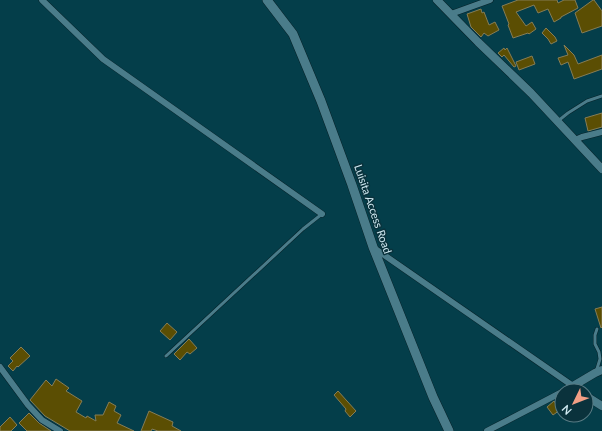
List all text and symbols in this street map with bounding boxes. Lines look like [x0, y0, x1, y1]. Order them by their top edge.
street label: Luisita Access Road [352, 163, 395, 255]
north arrow [554, 383, 594, 423]
text: N [559, 403, 574, 418]

